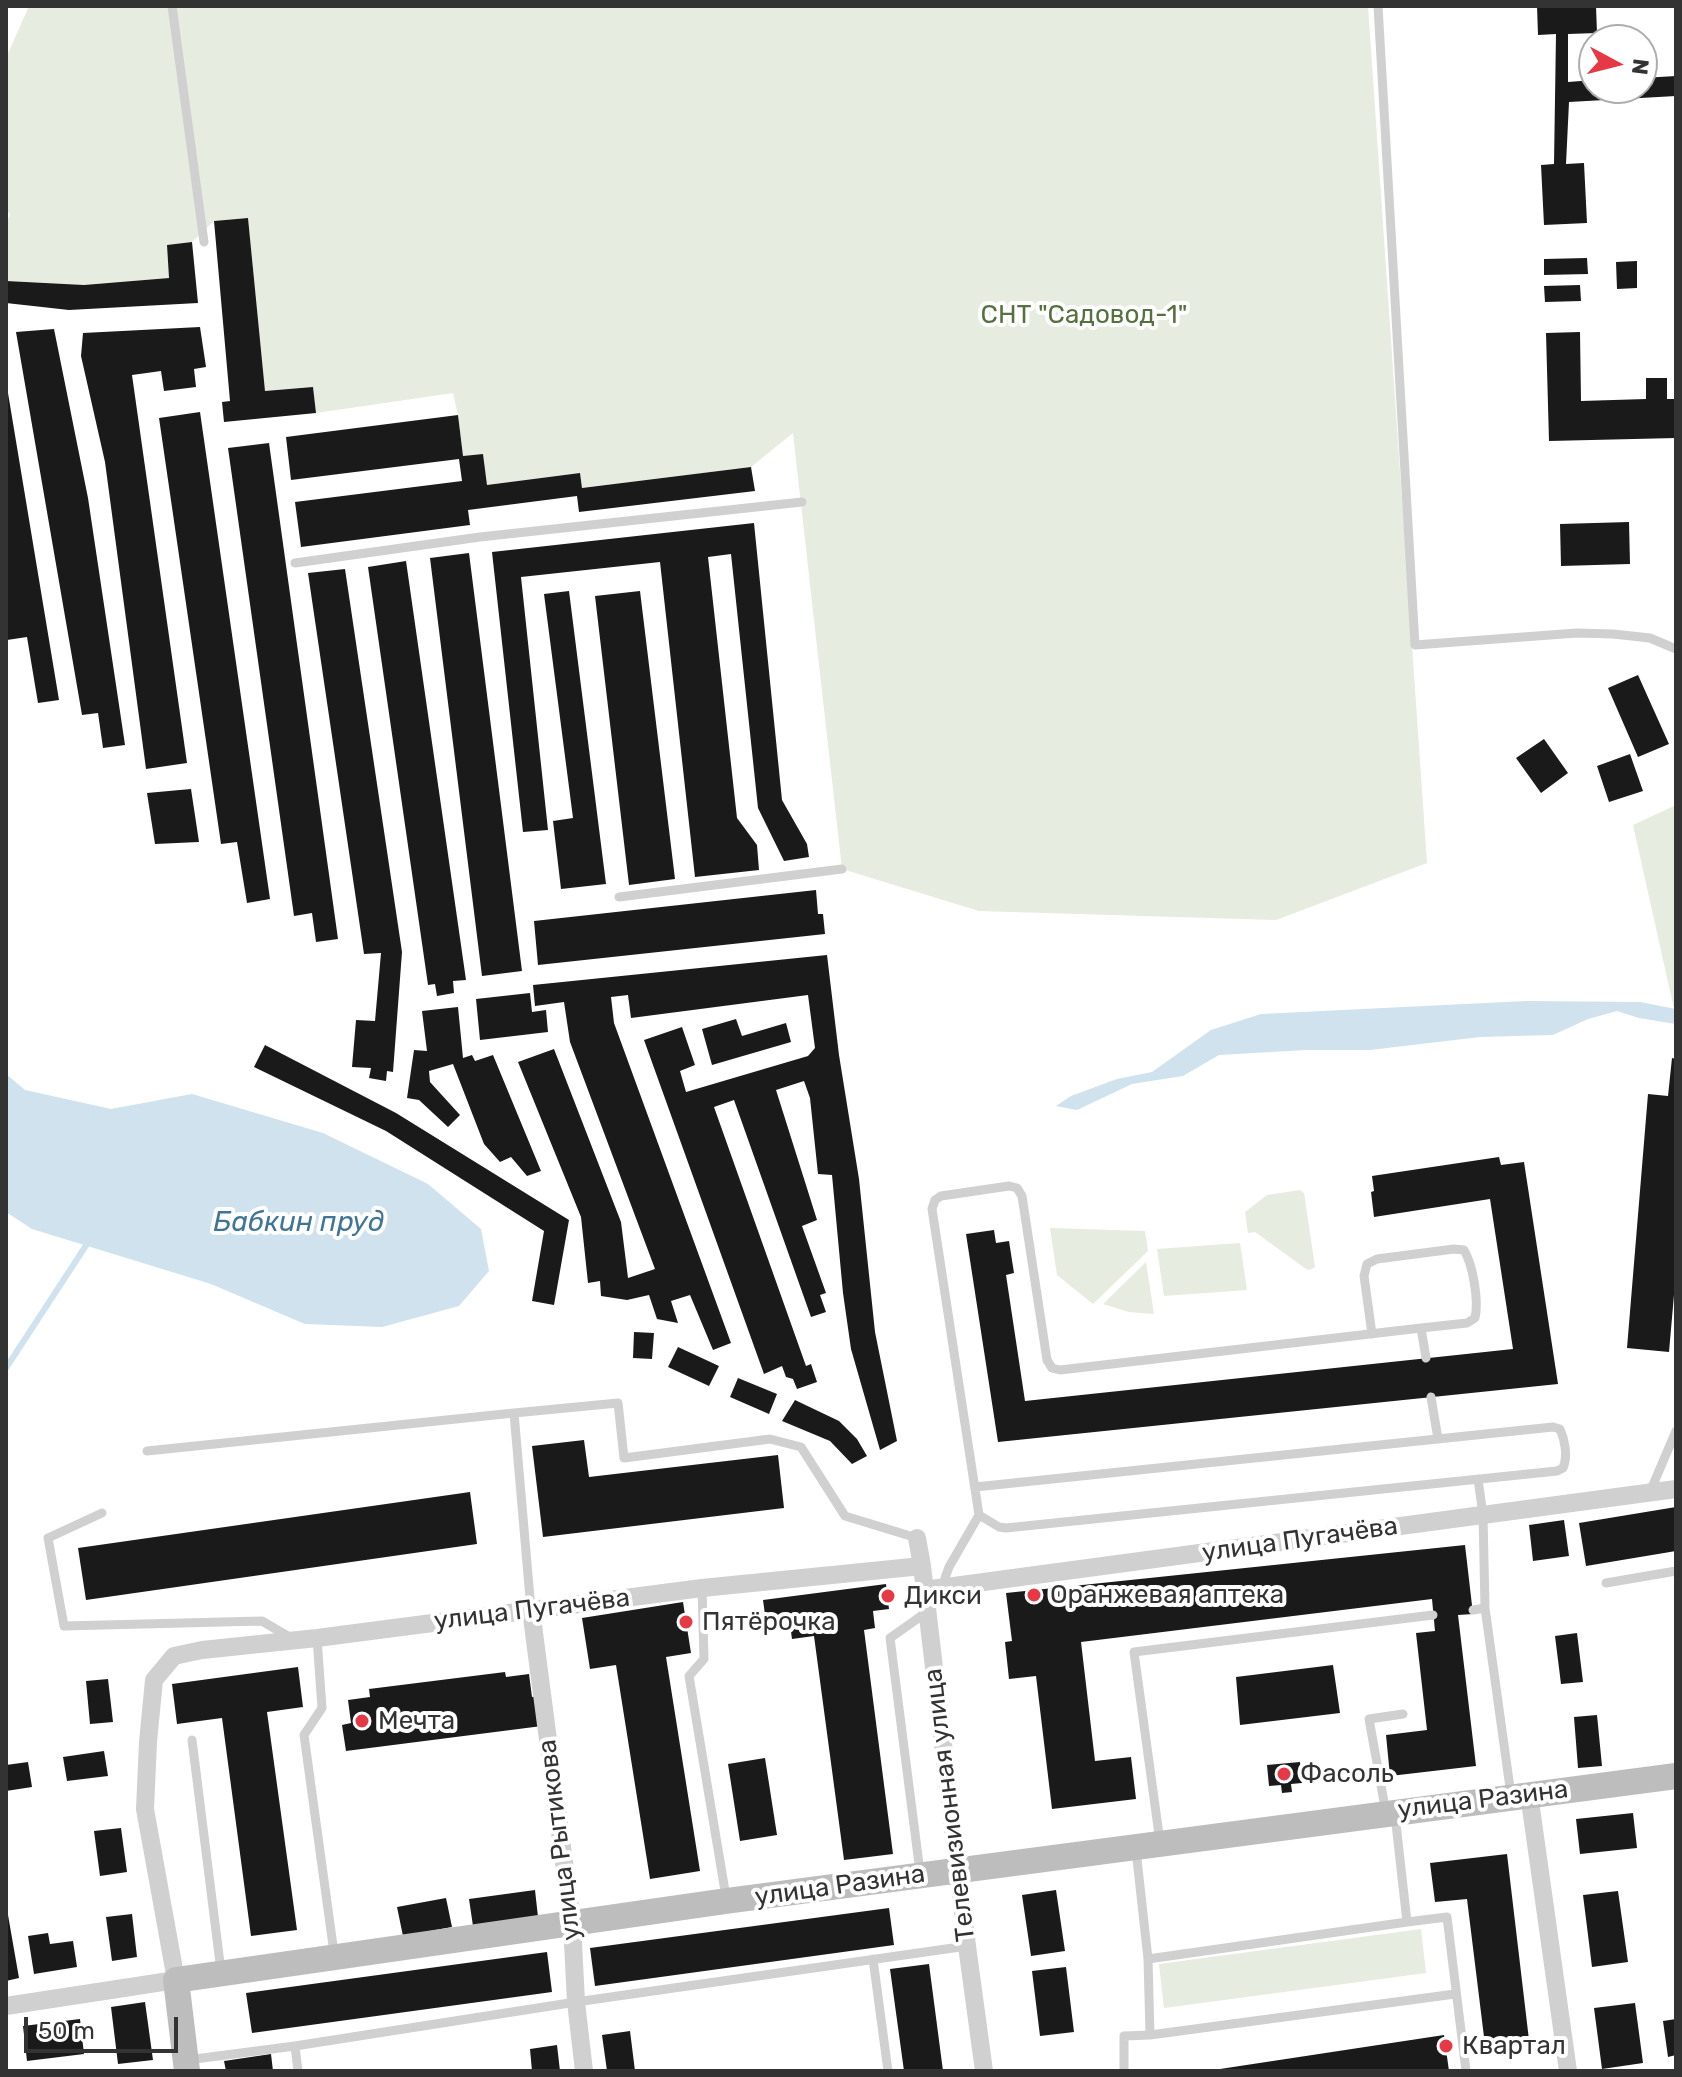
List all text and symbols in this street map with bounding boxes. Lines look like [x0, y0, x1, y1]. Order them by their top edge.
north arrow [1578, 24, 1658, 104]
text: N [1626, 57, 1655, 76]
park label: СНТ "Садовод-1" [981, 299, 1187, 331]
water label: Бабкин пруд [214, 1206, 384, 1240]
street label: улица Пугачёва [1200, 1511, 1400, 1569]
place label: Оранжевая аптека [1050, 1579, 1284, 1611]
place label: Дикси [904, 1580, 982, 1612]
street label: улица Пугачёва [432, 1582, 632, 1638]
marker: Оранжевая аптека [1025, 1586, 1043, 1604]
marker: Дикси [879, 1587, 897, 1605]
place label: Пятёрочка [702, 1606, 836, 1638]
marker: Пятёрочка [677, 1613, 695, 1631]
street label: Телевизионная улица [918, 1667, 982, 1943]
place label: Мечта [378, 1705, 455, 1737]
marker: Мечта [353, 1712, 371, 1730]
street label: улица Рытикова [532, 1738, 588, 1942]
place label: Фасоль [1300, 1758, 1394, 1790]
marker: Фасоль [1275, 1765, 1293, 1783]
street label: улица Разина [1396, 1774, 1570, 1826]
street label: улица Разина [753, 1859, 927, 1913]
scale bar [28, 2001, 182, 2051]
text: 50 m [38, 2017, 95, 2045]
place label: Квартал [1462, 2030, 1566, 2062]
marker: Квартал [1437, 2037, 1455, 2055]

